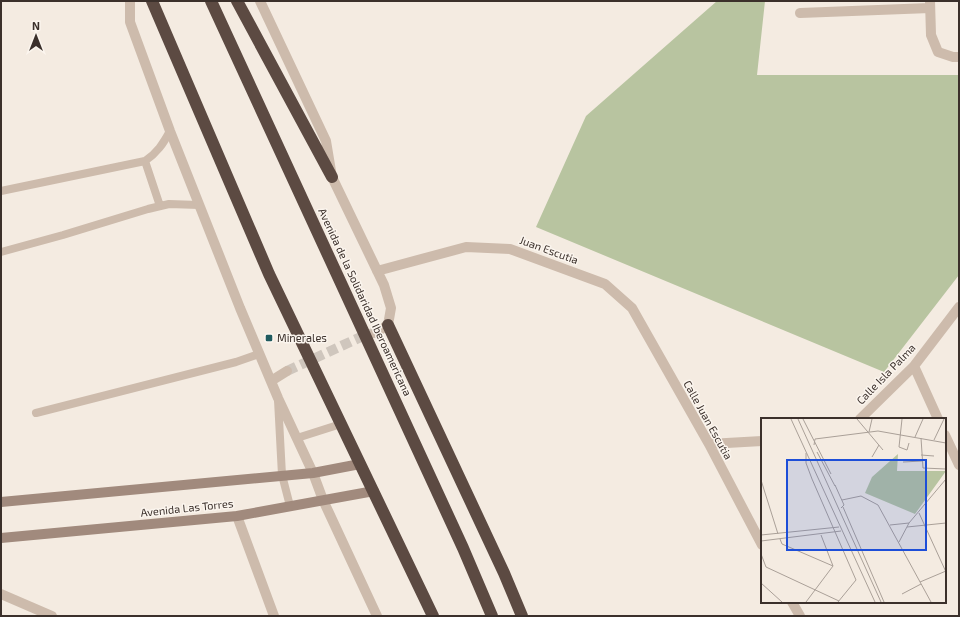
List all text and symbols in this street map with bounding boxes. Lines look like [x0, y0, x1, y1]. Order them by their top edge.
north arrow [16, 16, 56, 56]
text: N [32, 19, 40, 32]
street label: Avenida de la Solidaridad Iberoamericana [316, 206, 415, 398]
street label: Juan Escutia [518, 233, 580, 266]
place label: Minerales [277, 331, 327, 344]
marker: Minerales [264, 333, 274, 343]
street label: Calle Isla Palma [854, 341, 918, 407]
street label: Calle Juan Escutia [681, 378, 736, 461]
inset map [761, 418, 946, 603]
street label: Avenida Las Torres [140, 496, 234, 519]

